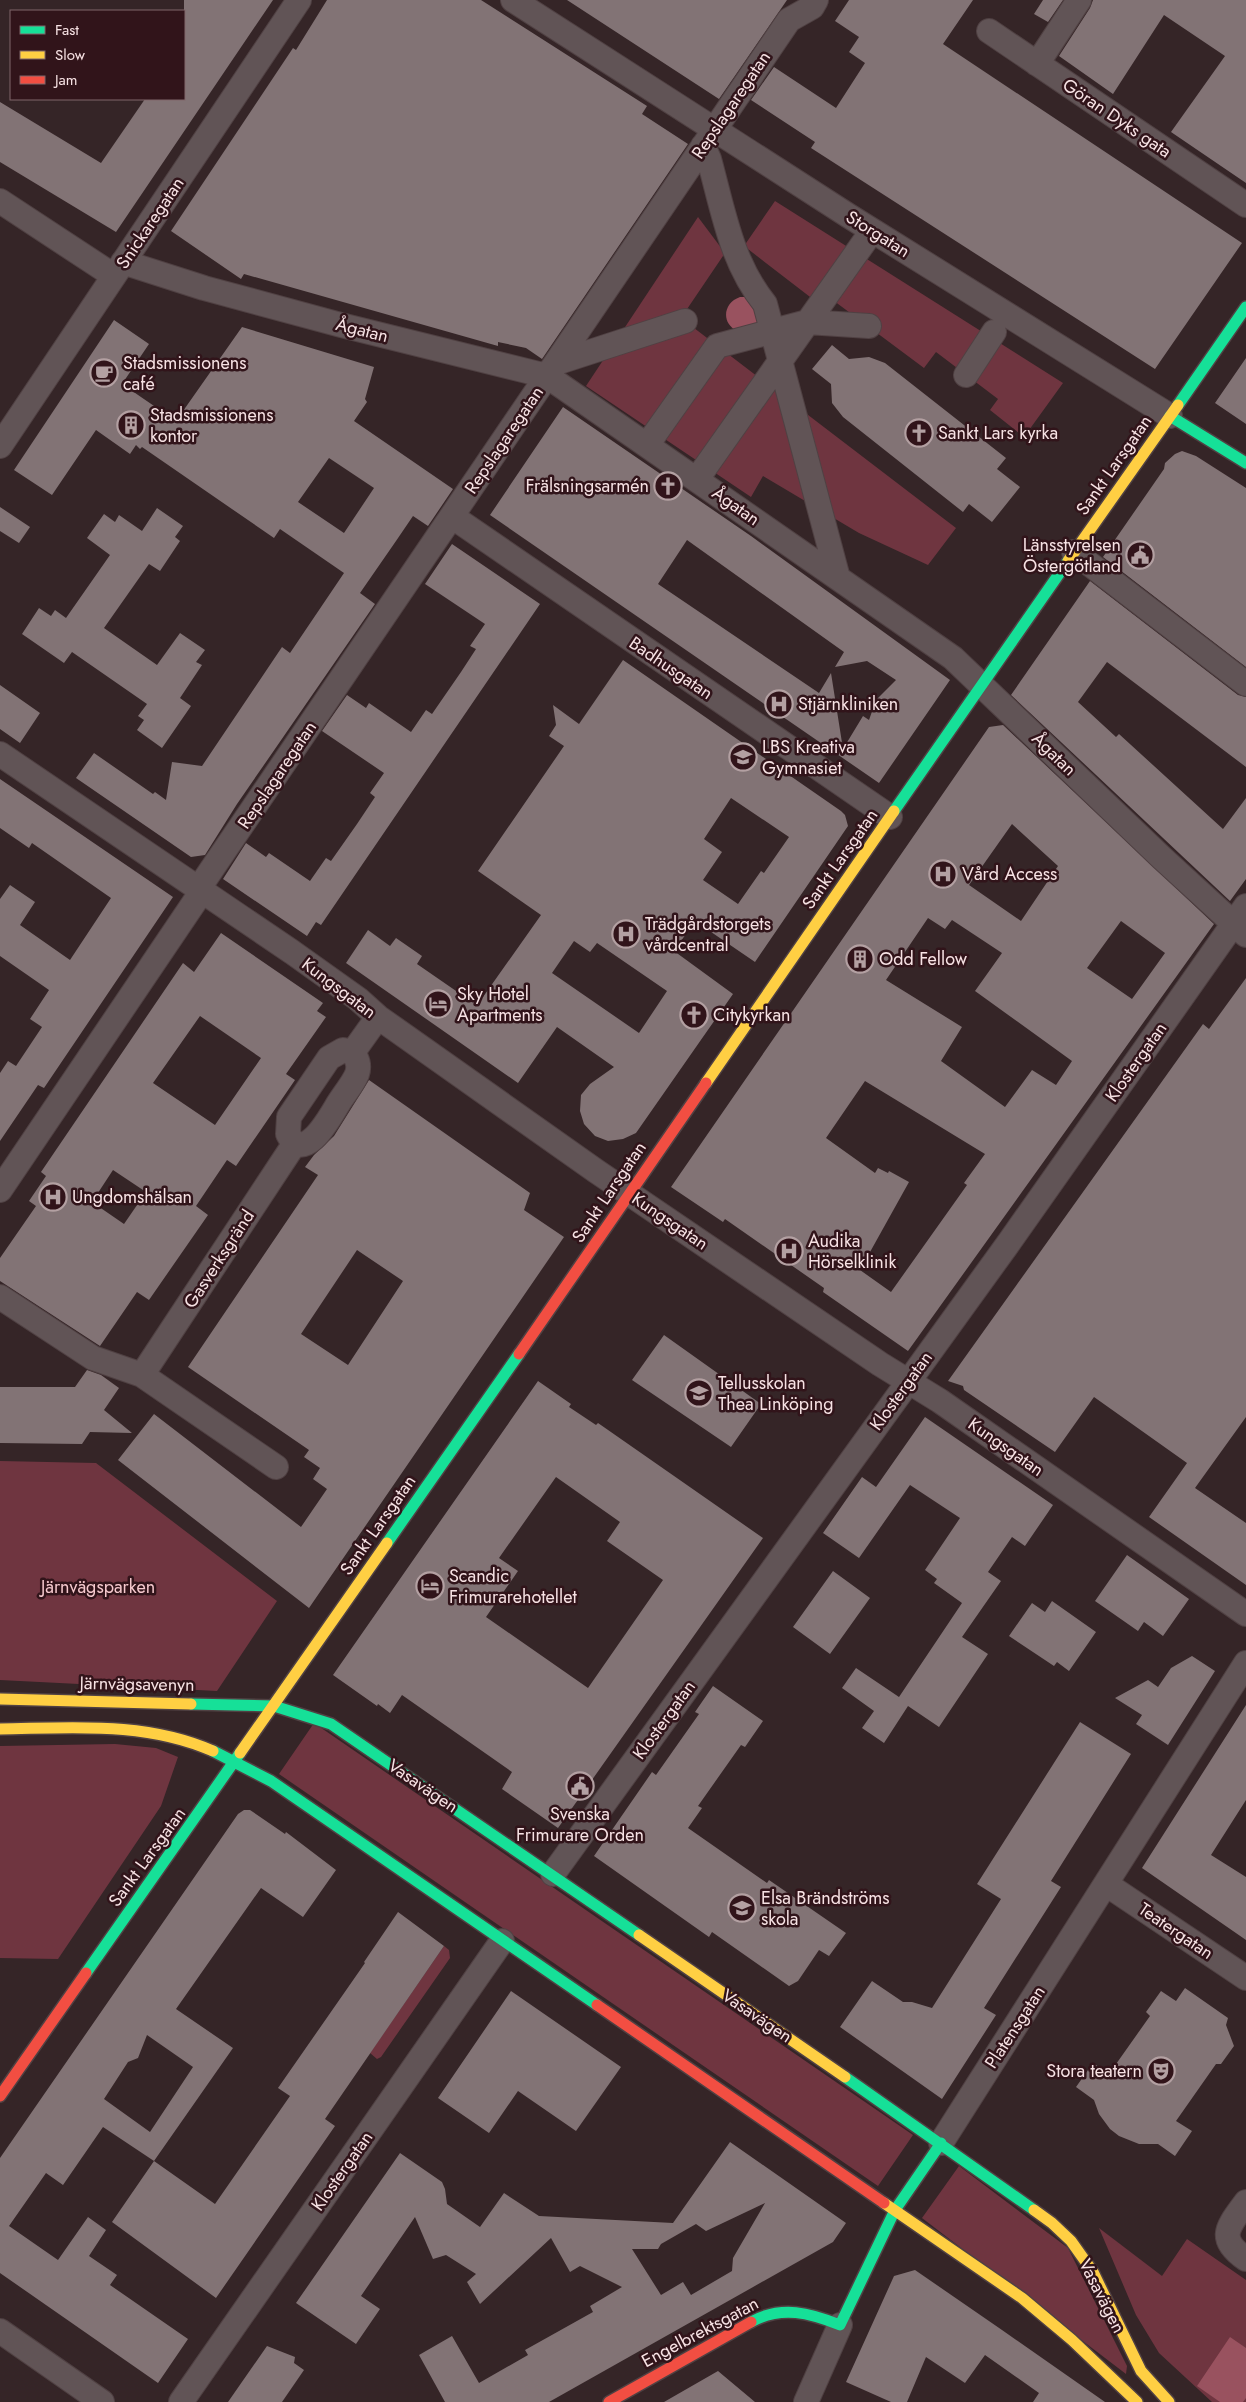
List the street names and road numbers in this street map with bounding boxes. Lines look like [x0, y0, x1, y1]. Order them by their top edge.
street label: Repslagaregatan [685, 46, 777, 164]
street label: Göran Dyks gata [1057, 72, 1177, 164]
street label: Snickaregatan [110, 172, 190, 274]
street label: Storgatan [841, 204, 915, 264]
street label: Ågatan [333, 311, 391, 349]
street label: Repslagaregatan [458, 381, 550, 499]
street label: Sankt Larsgatan [1070, 410, 1158, 520]
street label: Ågatan [707, 480, 765, 532]
street label: Badhusgatan [624, 630, 718, 706]
street label: Repslagaregatan [231, 716, 323, 834]
street label: Ågatan [1026, 726, 1082, 782]
street label: Sankt Larsgatan [796, 804, 884, 914]
street label: Kungsgatan [296, 951, 382, 1025]
street label: Klostergatan [1099, 1017, 1173, 1107]
street label: Sankt Larsgatan [565, 1136, 653, 1248]
street label: Kungsgatan [627, 1186, 713, 1256]
street label: Gasverksgränd [177, 1205, 261, 1313]
street label: Klostergatan [863, 1346, 939, 1436]
street label: Kungsgatan [963, 1411, 1049, 1483]
street label: Sankt Larsgatan [334, 1470, 422, 1580]
street label: Järnvägsavenyn [77, 1670, 195, 1698]
street label: Klostergatan [626, 1675, 702, 1765]
street label: Vasavägen [382, 1753, 464, 1819]
street label: Sankt Larsgatan [102, 1802, 192, 1912]
street label: Teatergatan [1133, 1896, 1219, 1966]
street label: Platensgatan [978, 1980, 1052, 2074]
street label: Vasavägen [716, 1983, 798, 2049]
street label: Klostergatan [305, 2126, 379, 2216]
street label: Vasavägen [1072, 2254, 1132, 2338]
street label: Engelbrektsgatan [637, 2290, 763, 2374]

